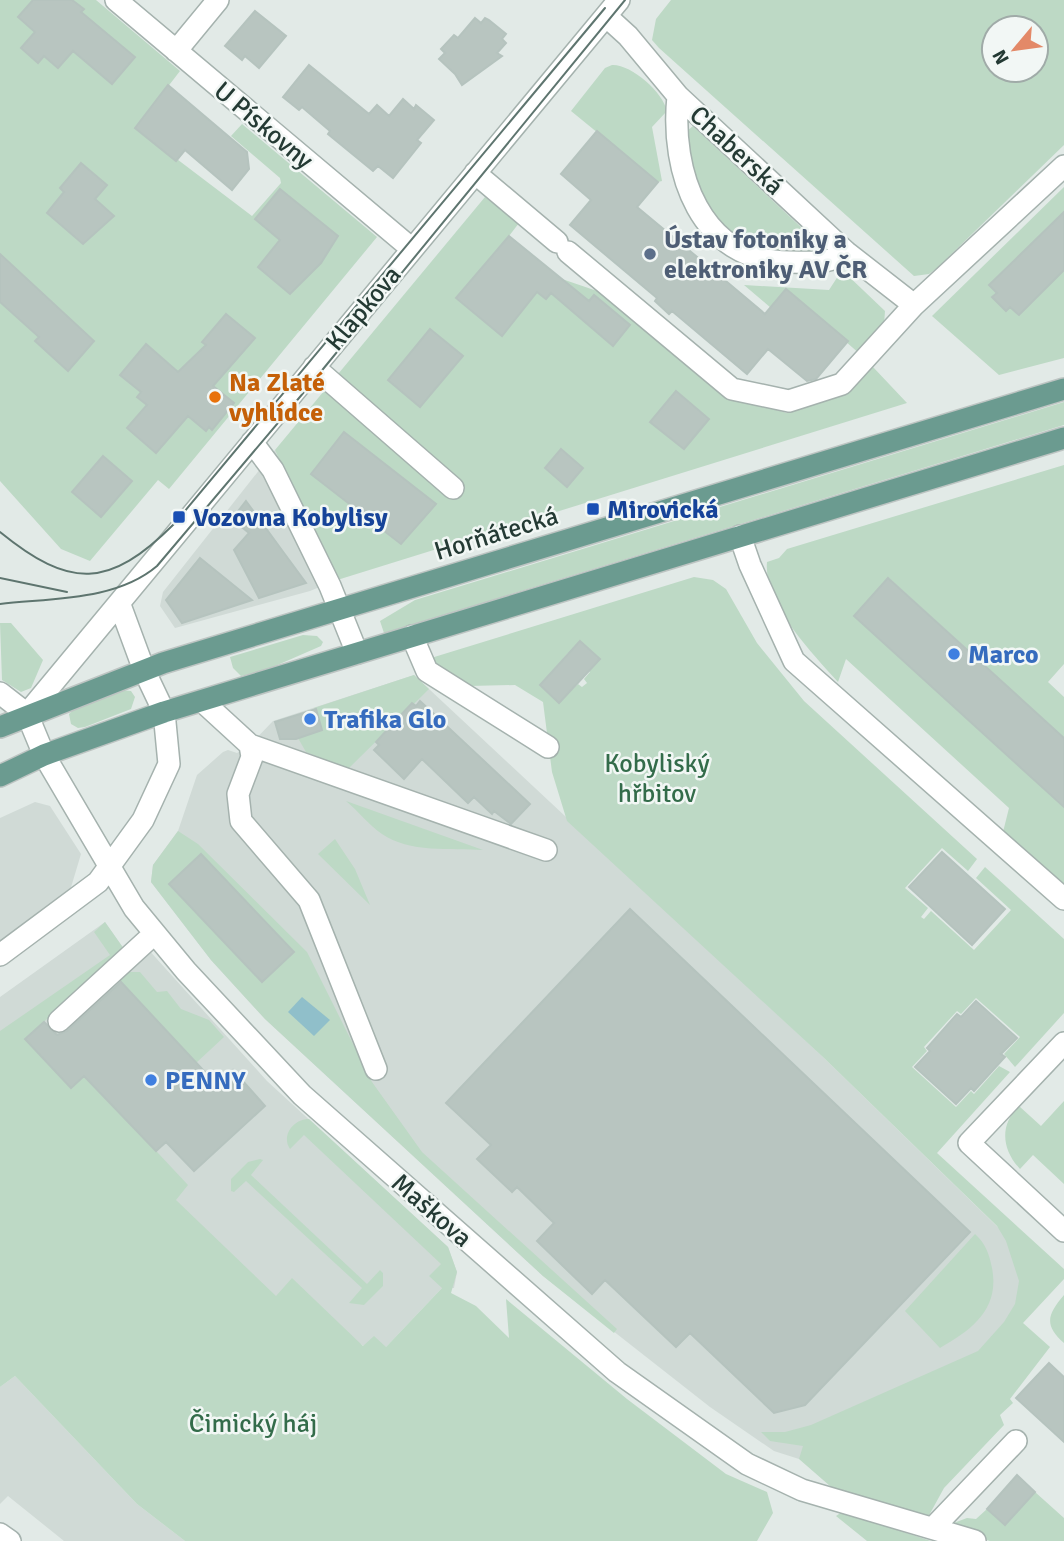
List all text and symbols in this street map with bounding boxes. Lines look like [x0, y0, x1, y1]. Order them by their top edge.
north arrow [980, 14, 1050, 84]
text: N [987, 45, 1015, 68]
street label: U Pískovny [207, 75, 320, 177]
street label: Chaberská [683, 99, 790, 202]
place label: Ústav fotoniky a elektroniky AV ČR [664, 224, 867, 286]
marker: Ústav fotoniky a elektroniky AV ČR [642, 246, 658, 262]
street label: Klapkova [319, 260, 408, 358]
place label: Na Zlaté vyhlídce [228, 367, 325, 429]
marker: Na Zlaté vyhlídce [207, 389, 223, 405]
place label: Mirovická [607, 494, 719, 526]
street label: Horňátecká [430, 500, 562, 568]
marker: Mirovická [585, 501, 601, 517]
place label: Vozovna Kobylisy [193, 502, 388, 534]
marker: Vozovna Kobylisy [171, 509, 187, 525]
place label: Marco [968, 639, 1039, 671]
marker: Marco [946, 646, 962, 662]
place label: Trafika Glo [324, 704, 446, 736]
marker: Trafika Glo [302, 711, 318, 727]
park label: Kobyliský hřbitov [604, 748, 710, 810]
place label: PENNY [165, 1065, 246, 1097]
marker: PENNY [143, 1072, 159, 1088]
street label: Maškova [384, 1167, 478, 1254]
park label: Čimický háj [189, 1408, 317, 1440]

